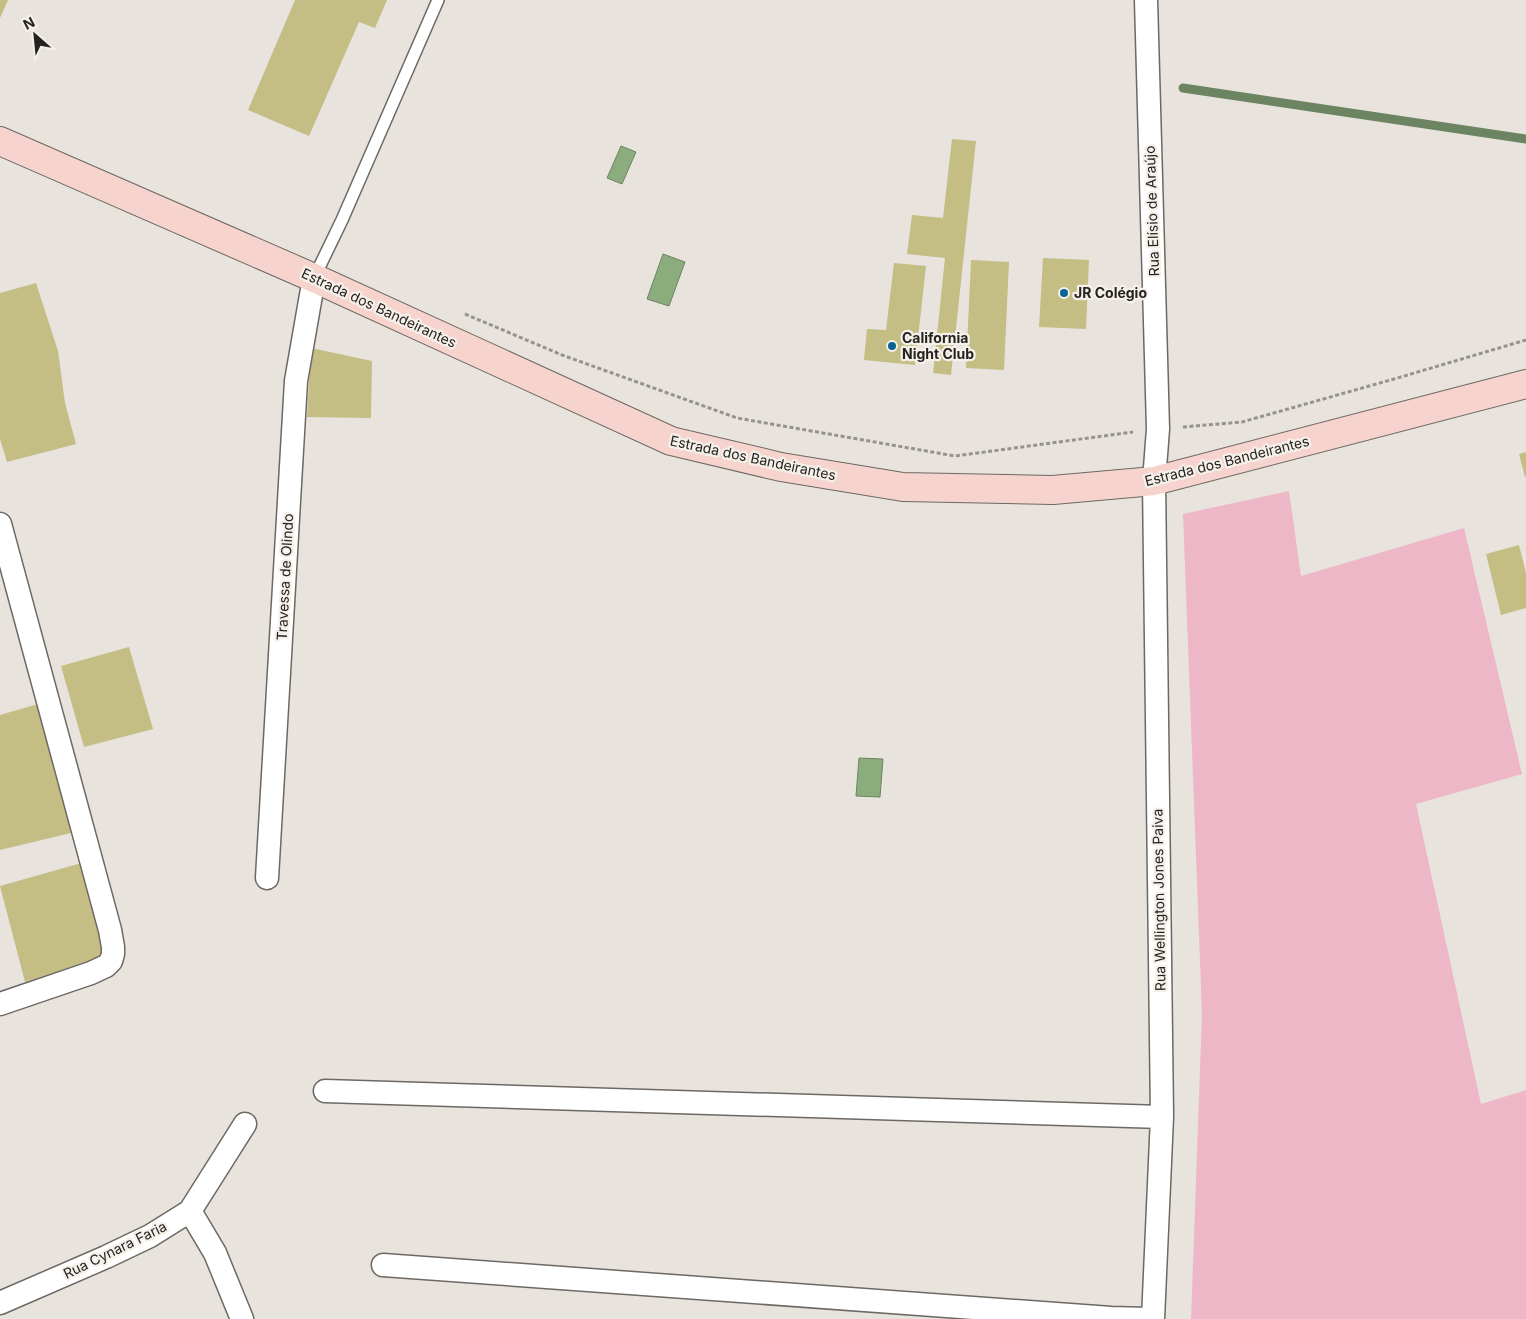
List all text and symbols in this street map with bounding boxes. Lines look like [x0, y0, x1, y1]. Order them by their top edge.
north arrow [10, 10, 60, 60]
text: N [20, 13, 37, 33]
street label: Rua Elísio de Araújo [1141, 145, 1162, 277]
street label: Estrada dos Bandeirantes [299, 264, 459, 351]
place label: JR Colégio [1074, 284, 1147, 301]
marker: JR Colégio [1058, 287, 1070, 299]
place label: California Night Club [902, 329, 974, 362]
marker: California Night Club [886, 340, 898, 352]
street label: Estrada dos Bandeirantes [669, 432, 838, 483]
street label: Estrada dos Bandeirantes [1143, 432, 1311, 489]
street label: Travessa de Olindo [273, 513, 296, 641]
street label: Rua Wellington Jones Paiva [1148, 809, 1169, 991]
street label: Rua Cynara Faria [60, 1217, 169, 1282]

